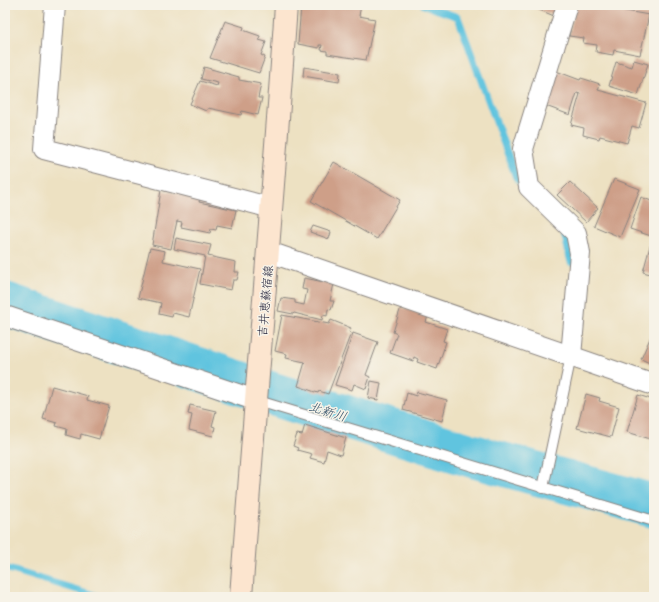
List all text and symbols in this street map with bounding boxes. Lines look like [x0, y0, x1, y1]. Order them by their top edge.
street label: 吉井恵蘇宿線 [253, 264, 277, 338]
water label: 北新川 [307, 397, 349, 425]

